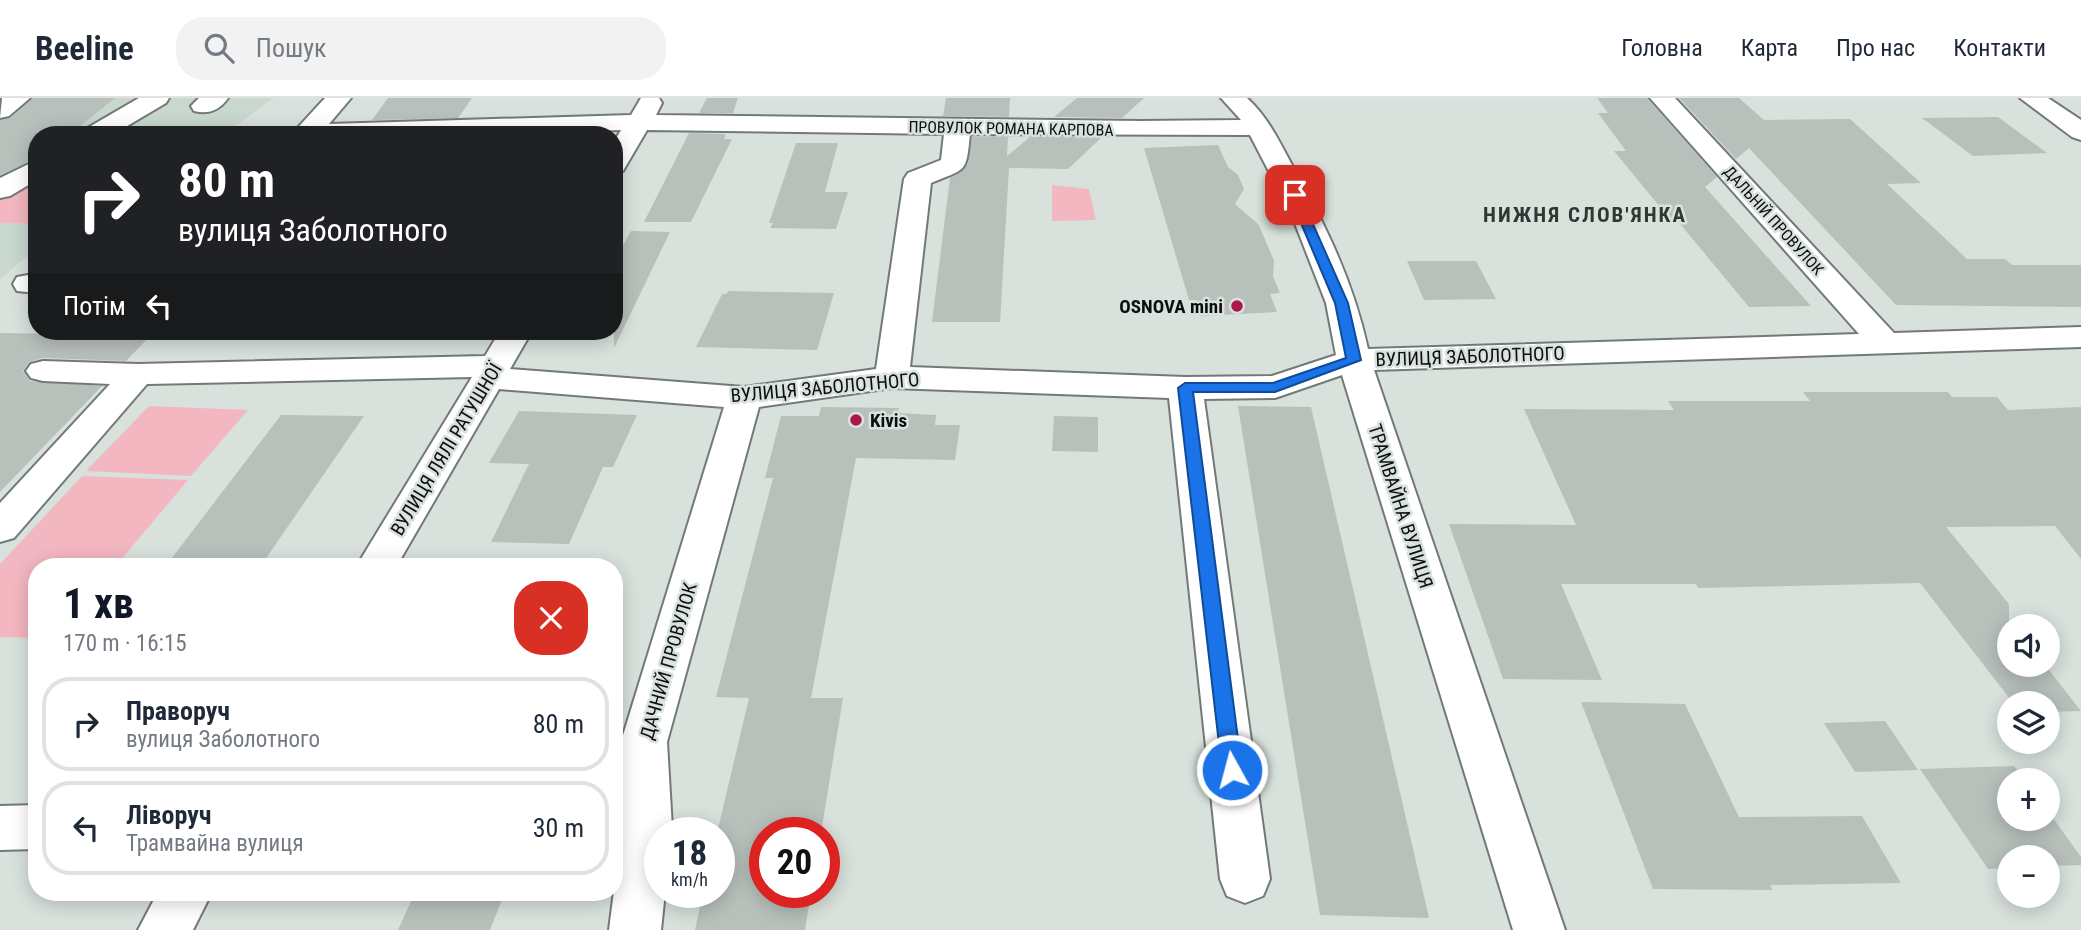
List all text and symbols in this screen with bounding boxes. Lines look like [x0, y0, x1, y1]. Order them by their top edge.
search box [176, 17, 666, 80]
text: Beeline [35, 29, 134, 68]
icon: search [200, 29, 238, 67]
text: Пошук [256, 33, 327, 63]
text: Головна [1621, 34, 1703, 62]
text: Карта [1741, 34, 1798, 62]
text: Про нас [1836, 34, 1915, 62]
text: Контакти [1953, 34, 2046, 62]
street label: ПРОВУЛОК РОМАНА КАРПОВА [908, 117, 1114, 140]
text: 80 m [178, 152, 275, 209]
icon: right [63, 154, 154, 245]
street label: ДАЛЬНІЙ ПРОВУЛОК [1720, 162, 1828, 279]
pin [1265, 165, 1325, 225]
icon: arrive [1276, 176, 1314, 214]
district label: НИЖНЯ СЛОВ'ЯНКА [1483, 203, 1687, 227]
text: вулиця Заболотного [178, 211, 448, 249]
icon: left [140, 287, 178, 325]
text: Потім [63, 291, 126, 321]
place label: OSNOVA mini [1119, 295, 1223, 318]
marker: OSNOVA mini [1229, 298, 1245, 314]
street label: ВУЛИЦЯ ЗАБОЛОТНОГО [1375, 342, 1565, 371]
street label: ВУЛИЦЯ ЛЯЛІ РАТУШНОЇ [386, 358, 508, 540]
street label: ВУЛИЦЯ ЗАБОЛОТНОГО [730, 368, 920, 407]
place label: Kivis [870, 409, 907, 432]
marker: Kivis [848, 412, 864, 428]
street label: ТРАМВАЙНА ВУЛИЦЯ [1363, 421, 1438, 591]
text: 1 хв [63, 579, 134, 628]
street label: ДАЧНИЙ ПРОВУЛОК [635, 580, 702, 742]
button: close [514, 581, 588, 655]
map controls [1997, 614, 2060, 908]
button: sound [1997, 614, 2060, 677]
text: 170 m · 16:15 [63, 630, 187, 657]
button: layers [1997, 691, 2060, 754]
text: Праворуч [126, 696, 230, 726]
icon: right [67, 705, 105, 743]
text: 80 m [533, 709, 584, 739]
text: вулиця Заболотного [126, 726, 320, 753]
position arrow [1195, 733, 1269, 807]
button: + [1997, 768, 2060, 831]
text: Ліворуч [126, 800, 211, 830]
icon: left [67, 809, 105, 847]
text: 30 m [533, 813, 584, 843]
speed limit sign: 20 [749, 817, 840, 908]
text: Трамвайна вулиця [126, 830, 304, 857]
text: 18 [672, 833, 707, 874]
button: − [1997, 845, 2060, 908]
text: km/h [671, 869, 708, 890]

